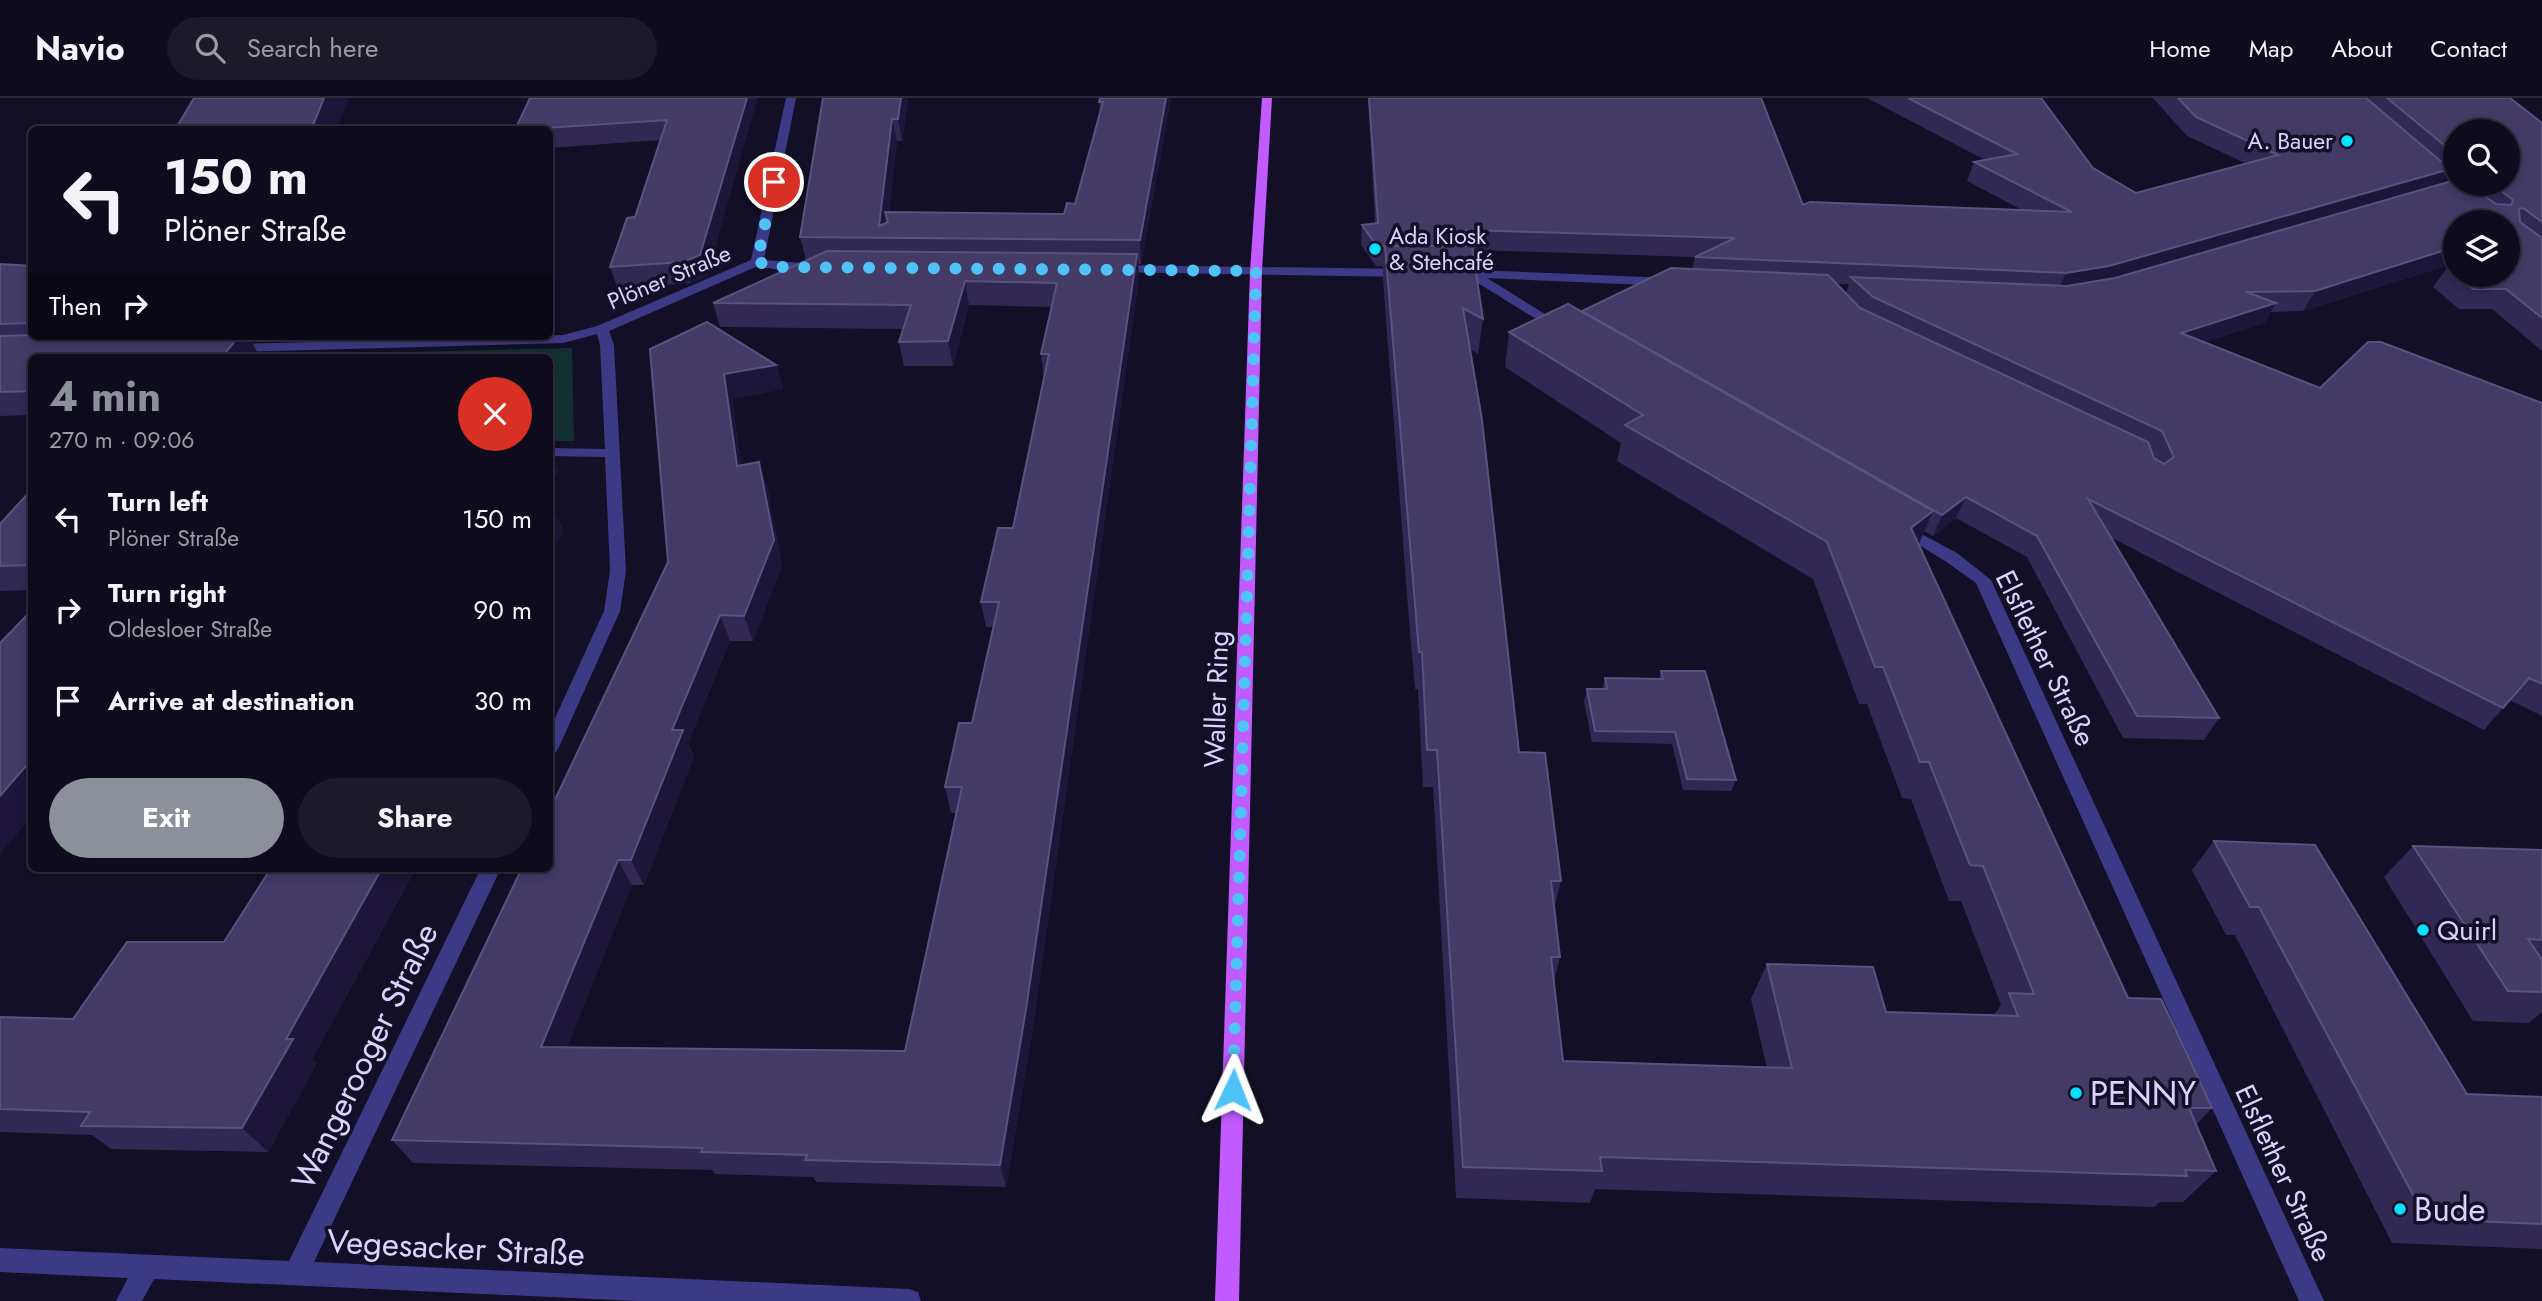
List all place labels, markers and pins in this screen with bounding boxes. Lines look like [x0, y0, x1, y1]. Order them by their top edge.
place label: A. Bauer [2248, 124, 2333, 158]
marker: A. Bauer [2339, 133, 2355, 149]
pin [744, 152, 804, 212]
place label: Ada Kiosk & Stehcafé [1389, 219, 1494, 279]
marker: Ada Kiosk & Stehcafé [1367, 241, 1383, 257]
place label: Quirl [2437, 910, 2497, 951]
marker: Quirl [2415, 922, 2431, 938]
place label: PENNY [2090, 1070, 2196, 1117]
marker: PENNY [2068, 1085, 2084, 1101]
place label: Bude [2414, 1186, 2486, 1233]
marker: Bude [2392, 1201, 2408, 1217]

